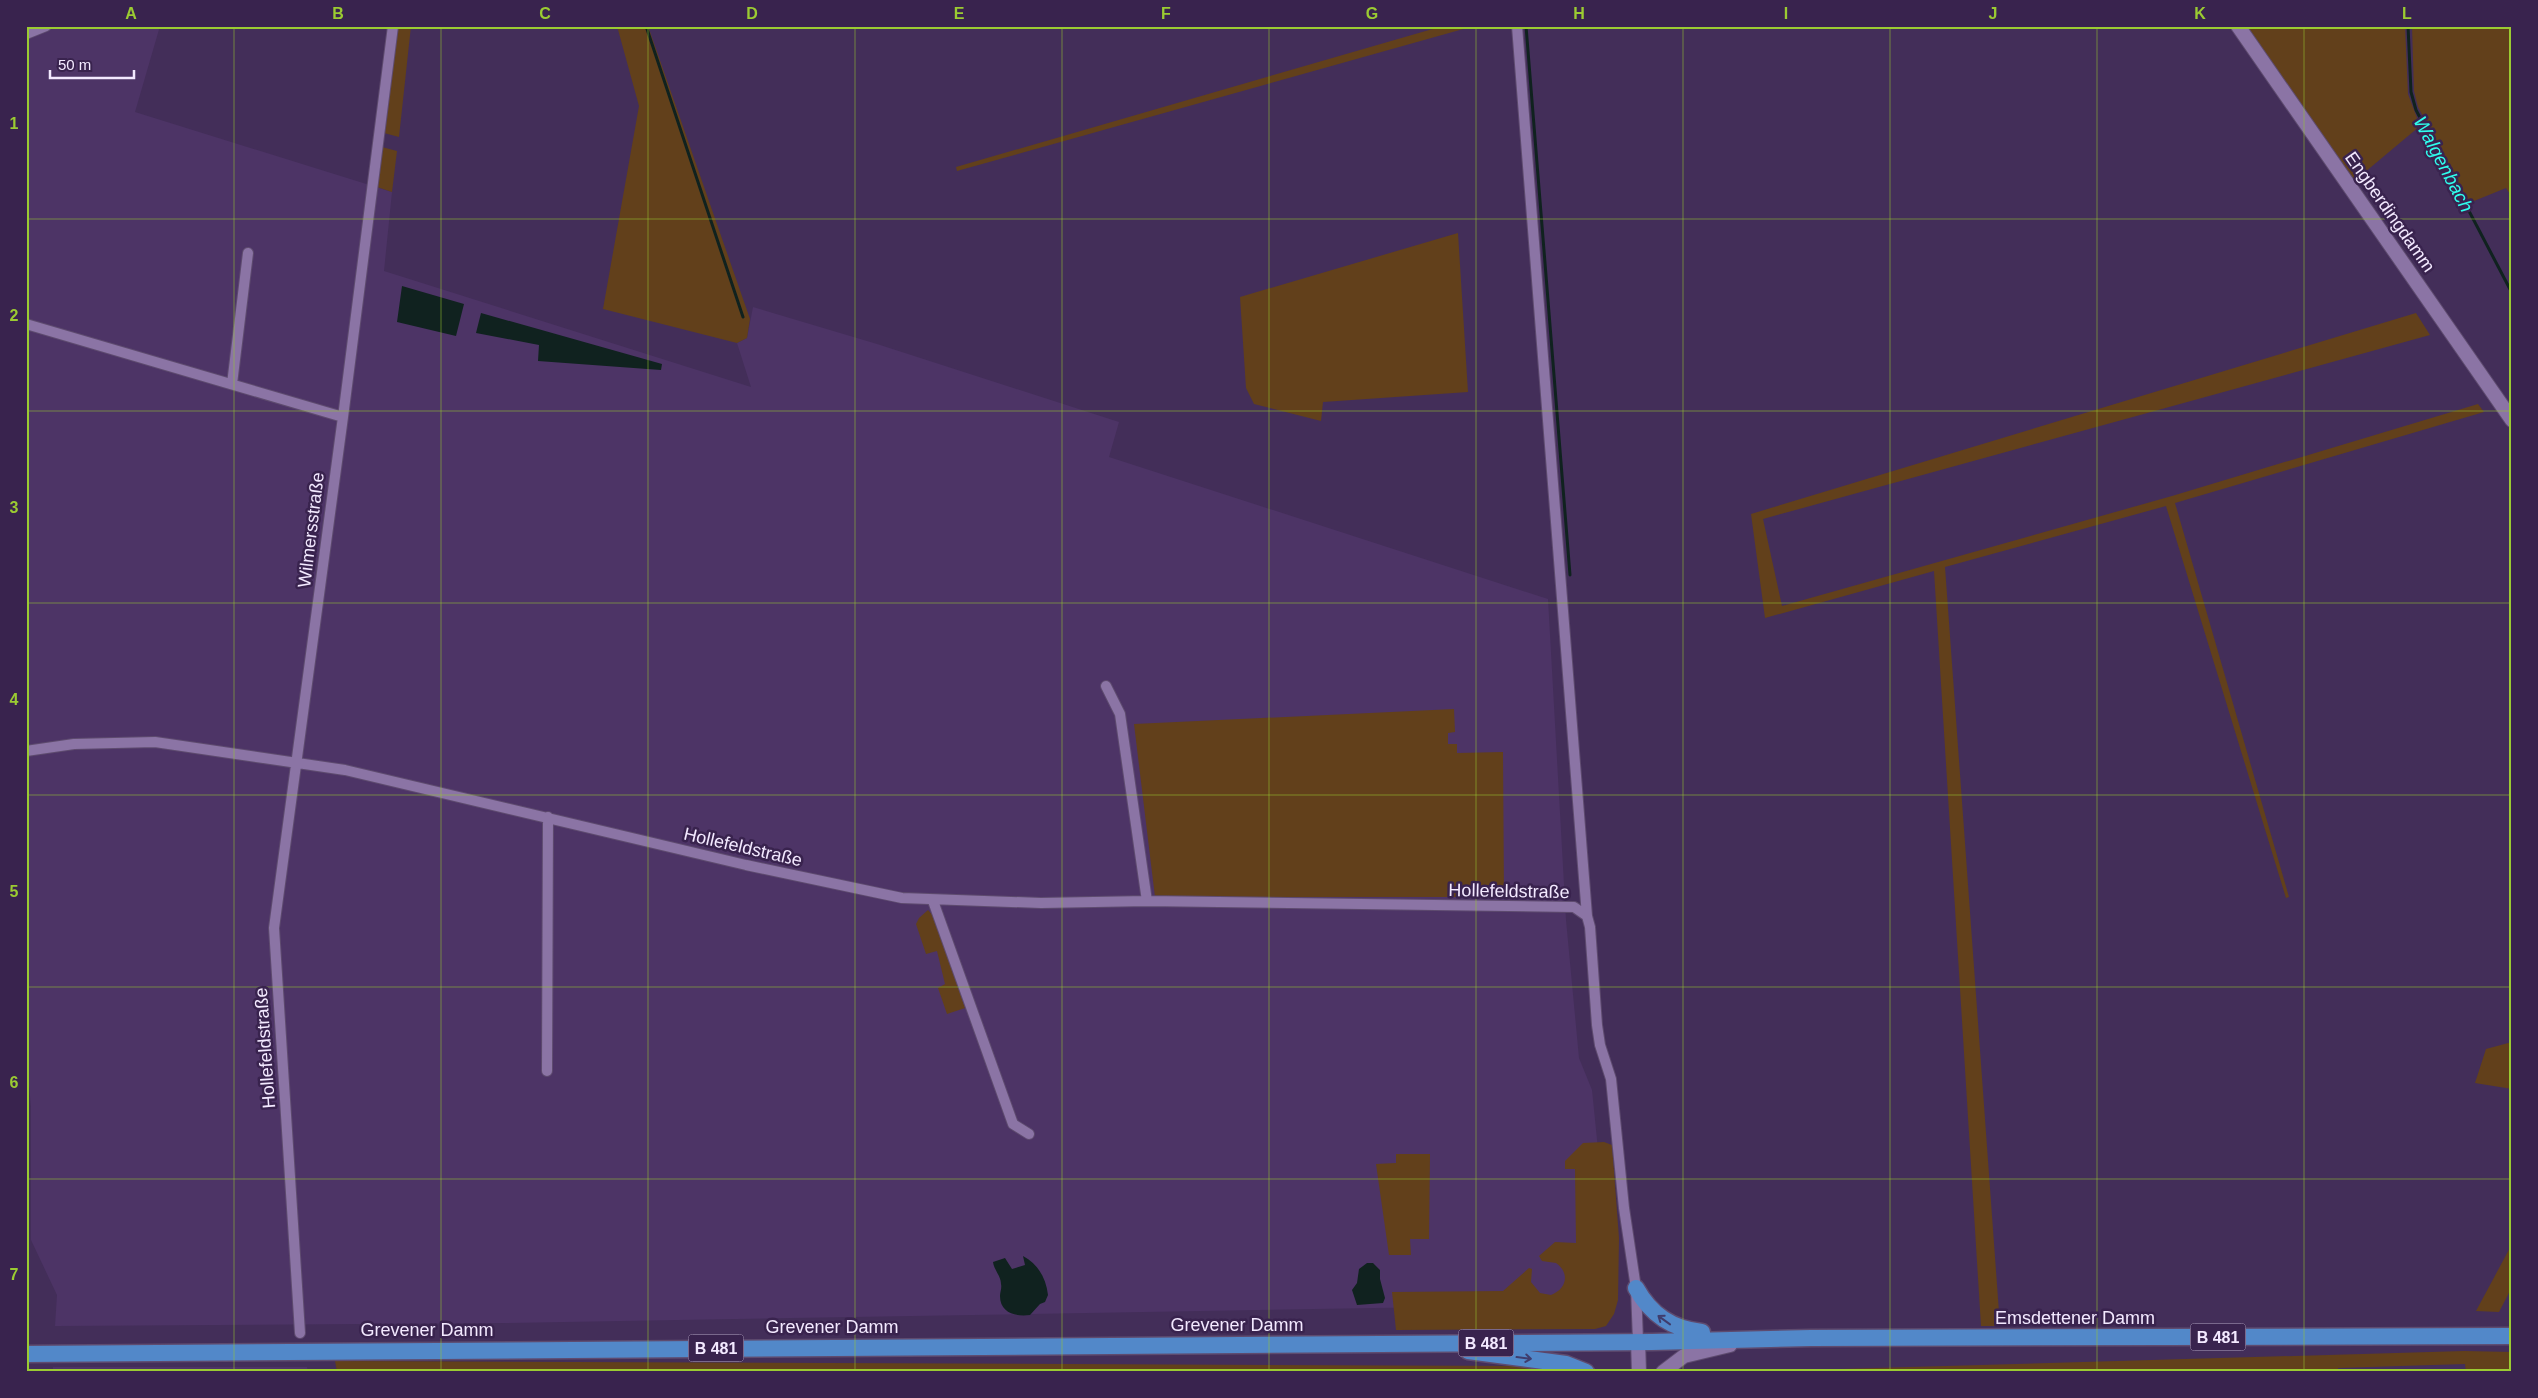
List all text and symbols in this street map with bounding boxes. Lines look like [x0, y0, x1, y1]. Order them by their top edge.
text: A [125, 5, 137, 22]
text: B [332, 5, 344, 22]
text: C [539, 5, 551, 22]
text: D [746, 5, 758, 22]
text: E [954, 5, 965, 22]
text: F [1161, 5, 1171, 22]
text: G [1366, 5, 1378, 22]
text: H [1573, 5, 1585, 22]
text: I [1784, 5, 1788, 22]
text: J [1989, 5, 1997, 22]
text: K [2194, 5, 2206, 22]
text: L [2402, 5, 2412, 22]
scale bar [50, 48, 134, 80]
text: 50 m [58, 56, 91, 73]
water label: Walgenbach [2410, 113, 2478, 216]
text: 1 [10, 115, 19, 132]
street label: Engberdingdamm [2341, 148, 2439, 276]
text: 2 [10, 307, 19, 324]
street label: Wilmersstraße [294, 471, 328, 589]
text: 3 [10, 499, 19, 516]
text: 4 [10, 691, 19, 708]
street label: Hollefeldstraße [682, 824, 804, 870]
street label: Hollefeldstraße [1448, 880, 1570, 902]
text: 5 [10, 883, 19, 900]
street label: Hollefeldstraße [251, 987, 279, 1109]
text: 6 [10, 1074, 19, 1091]
text: 7 [10, 1266, 19, 1283]
street label: Emsdettener Damm [1995, 1308, 2155, 1328]
one-way arrow [1658, 1314, 1671, 1325]
street label: Grevener Damm [1170, 1315, 1304, 1335]
street label: Grevener Damm [765, 1317, 899, 1337]
street label: Grevener Damm [360, 1320, 494, 1340]
road number: B 481 [2190, 1324, 2246, 1350]
road number: B 481 [1458, 1330, 1514, 1356]
road number: B 481 [688, 1335, 744, 1362]
one-way arrow [1516, 1353, 1532, 1363]

